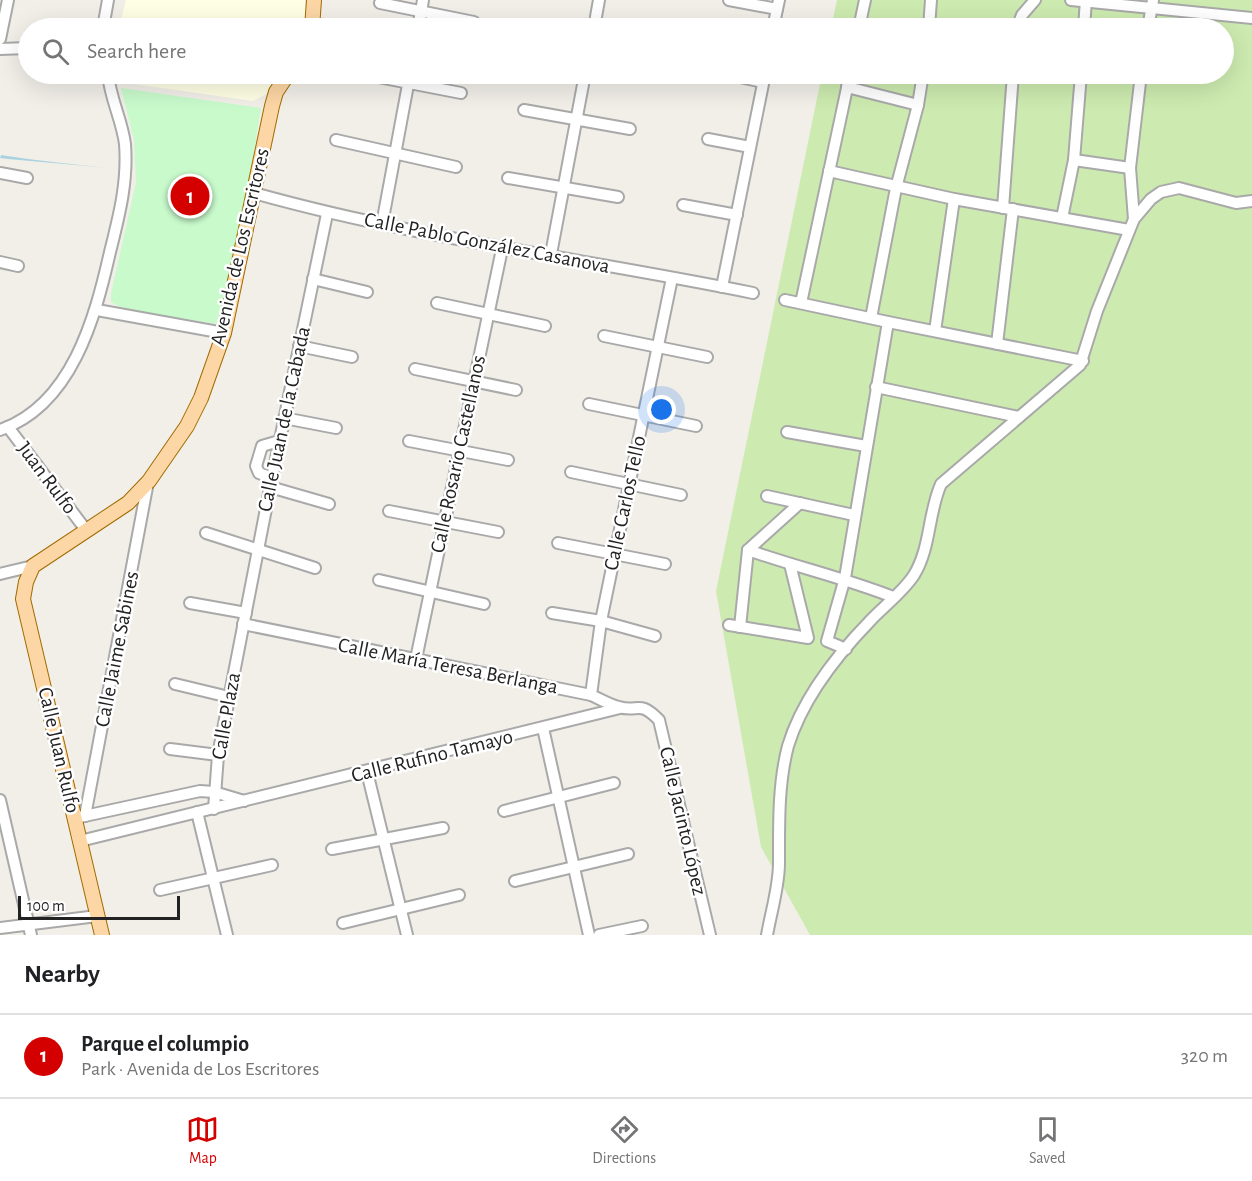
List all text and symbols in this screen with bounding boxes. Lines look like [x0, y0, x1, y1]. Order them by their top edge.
search box [18, 18, 1234, 84]
icon: search [39, 35, 72, 68]
text: Search here [87, 40, 186, 62]
street label: Avenida de Los Escritores [207, 146, 273, 348]
pin: 1 [170, 174, 210, 218]
street label: Calle Pablo González Casanova [363, 209, 612, 277]
street label: Calle Juan de la Cabada [254, 324, 314, 514]
street label: Calle Rosario Castellanos [427, 353, 489, 555]
your location [647, 395, 676, 424]
street label: Calle Carlos Tello [600, 434, 650, 572]
street label: Juan Rulfo [13, 438, 81, 518]
street label: Calle Jaime Sabines [92, 569, 142, 729]
street label: Calle María Teresa Berlanga [336, 634, 560, 698]
street label: Calle Plaza [208, 670, 244, 761]
street label: Calle Juan Rulfo [34, 685, 84, 815]
street label: Calle Rufino Tamayo [349, 726, 515, 786]
street label: Calle Jacinto López [656, 745, 710, 897]
scale bar [18, 893, 180, 920]
text: 100 m [27, 898, 65, 914]
text: Nearby [24, 961, 100, 987]
text: Parque el columpio [81, 1033, 249, 1055]
text: 1 [40, 1046, 47, 1066]
text: 320 m [1181, 1046, 1228, 1066]
text: Park · Avenida de Los Escritores [81, 1059, 319, 1079]
tab: Map [186, 1113, 219, 1168]
tab: Directions [592, 1113, 656, 1168]
tab: Saved [1029, 1113, 1066, 1168]

